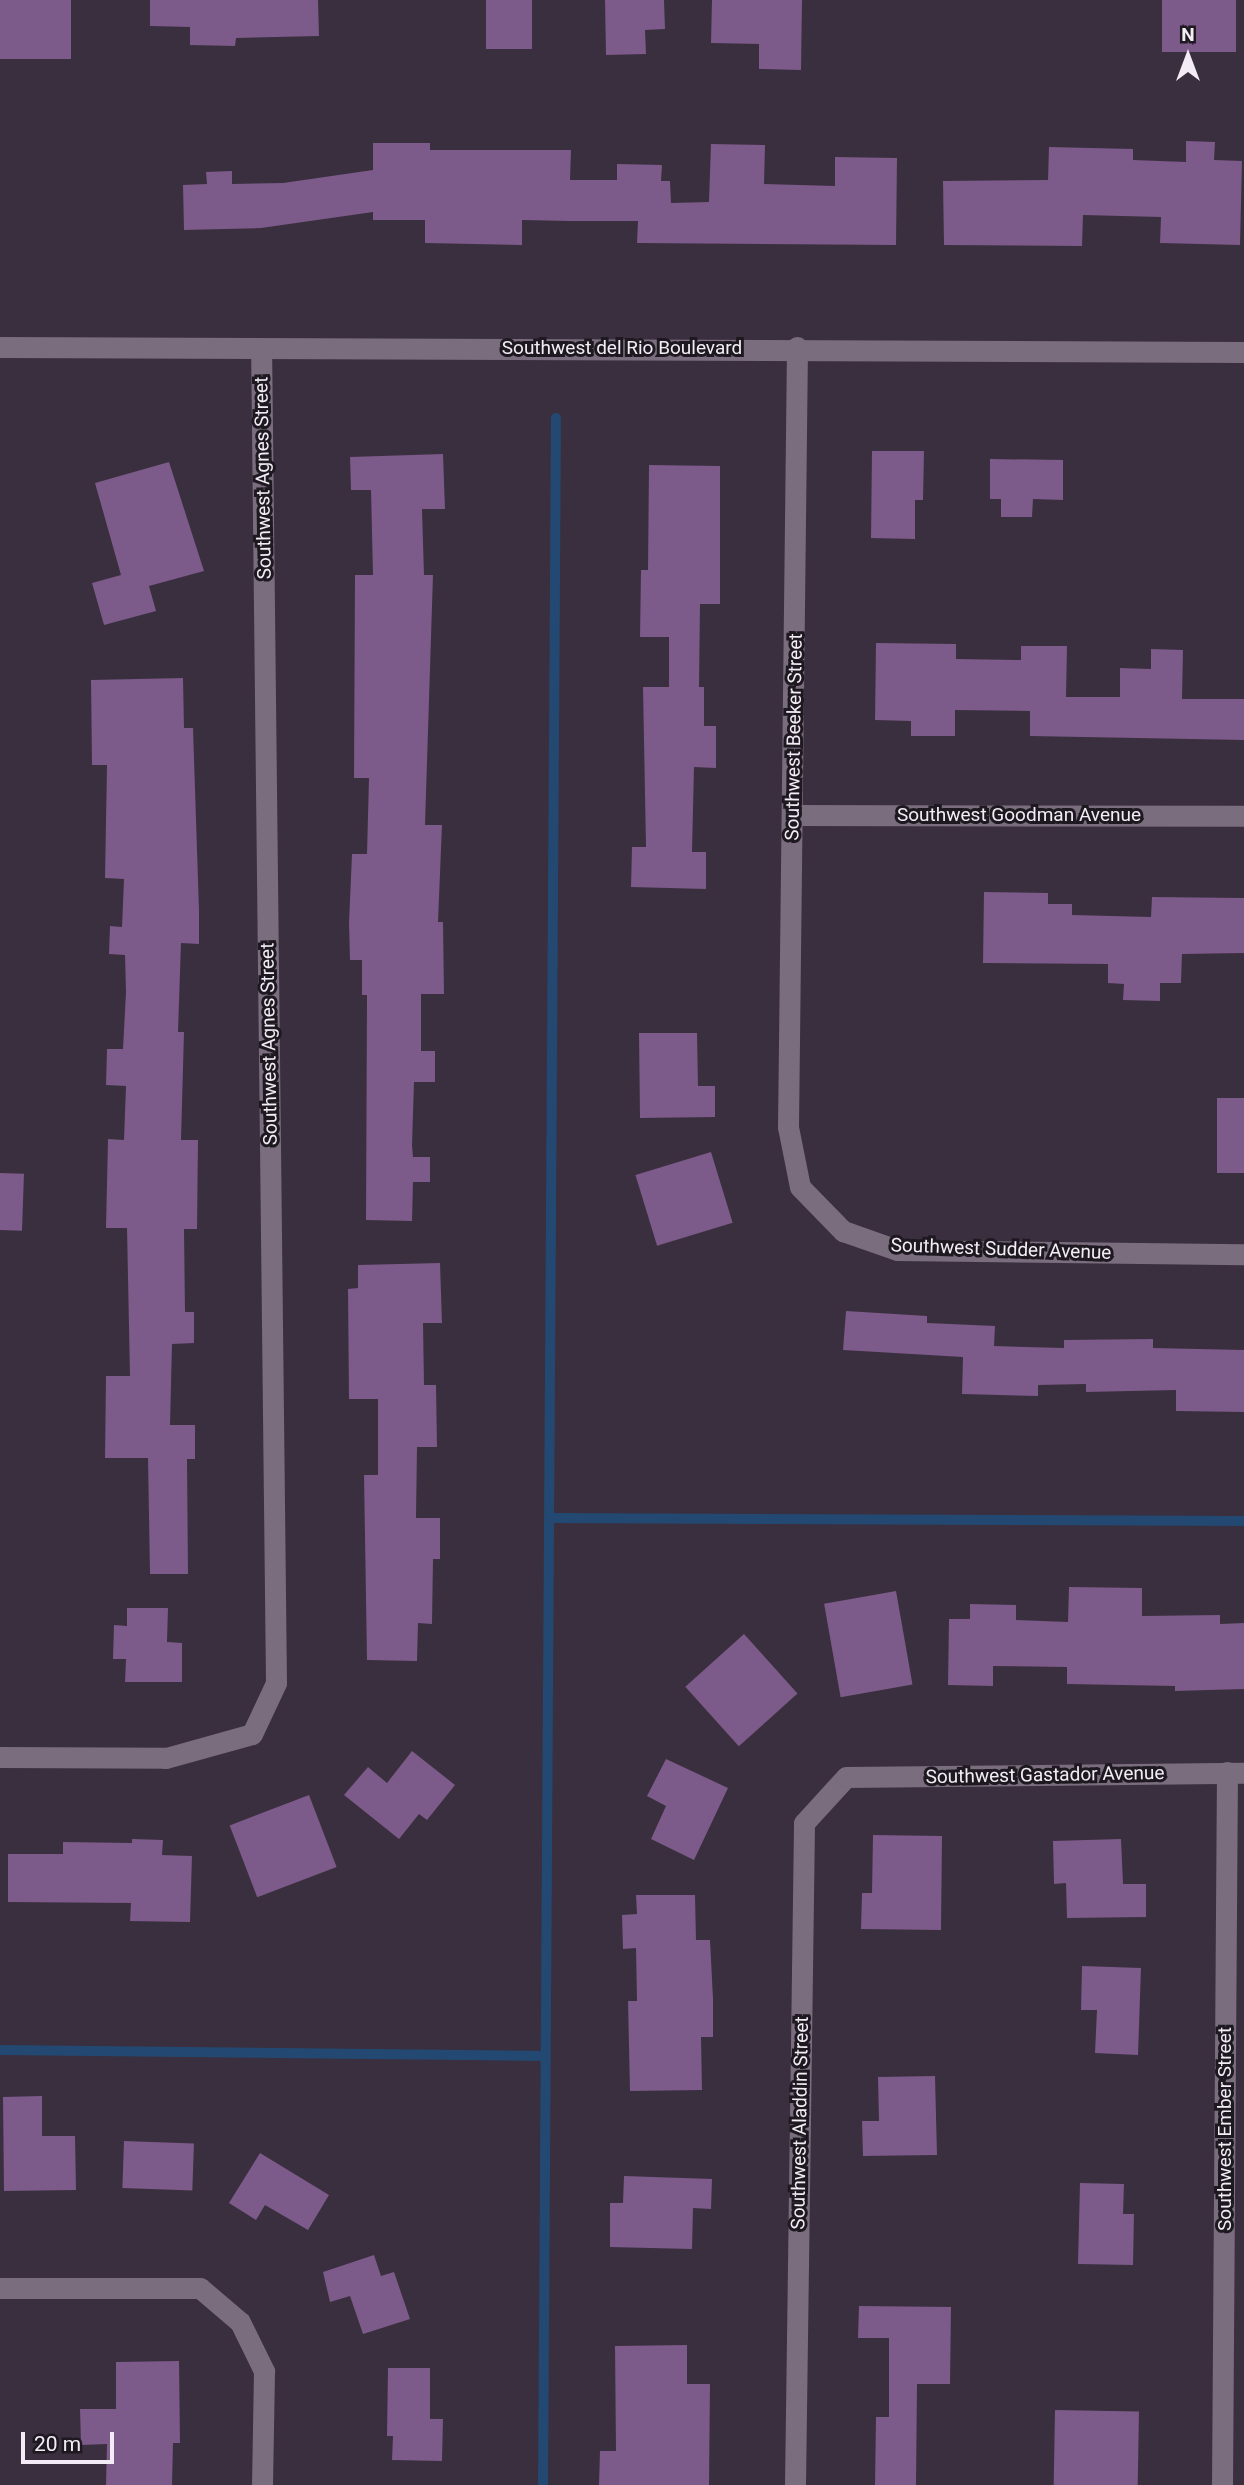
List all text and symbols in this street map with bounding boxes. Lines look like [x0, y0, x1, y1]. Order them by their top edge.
north arrow [1153, 21, 1223, 91]
text: N [1181, 23, 1195, 46]
street label: Southwest del Rio Boulevard [502, 337, 742, 359]
street label: Southwest Agnes Street [250, 376, 276, 580]
street label: Southwest Beeker Street [781, 633, 807, 841]
street label: Southwest Goodman Avenue [897, 804, 1141, 826]
street label: Southwest Agnes Street [256, 942, 282, 1146]
street label: Southwest Sudder Avenue [890, 1234, 1112, 1264]
street label: Southwest Gastador Avenue [925, 1762, 1165, 1788]
street label: Southwest Aladdin Street [787, 2016, 813, 2230]
street label: Southwest Ember Street [1214, 2027, 1236, 2231]
scale bar [24, 2418, 117, 2462]
text: 20 m [34, 2432, 81, 2456]

